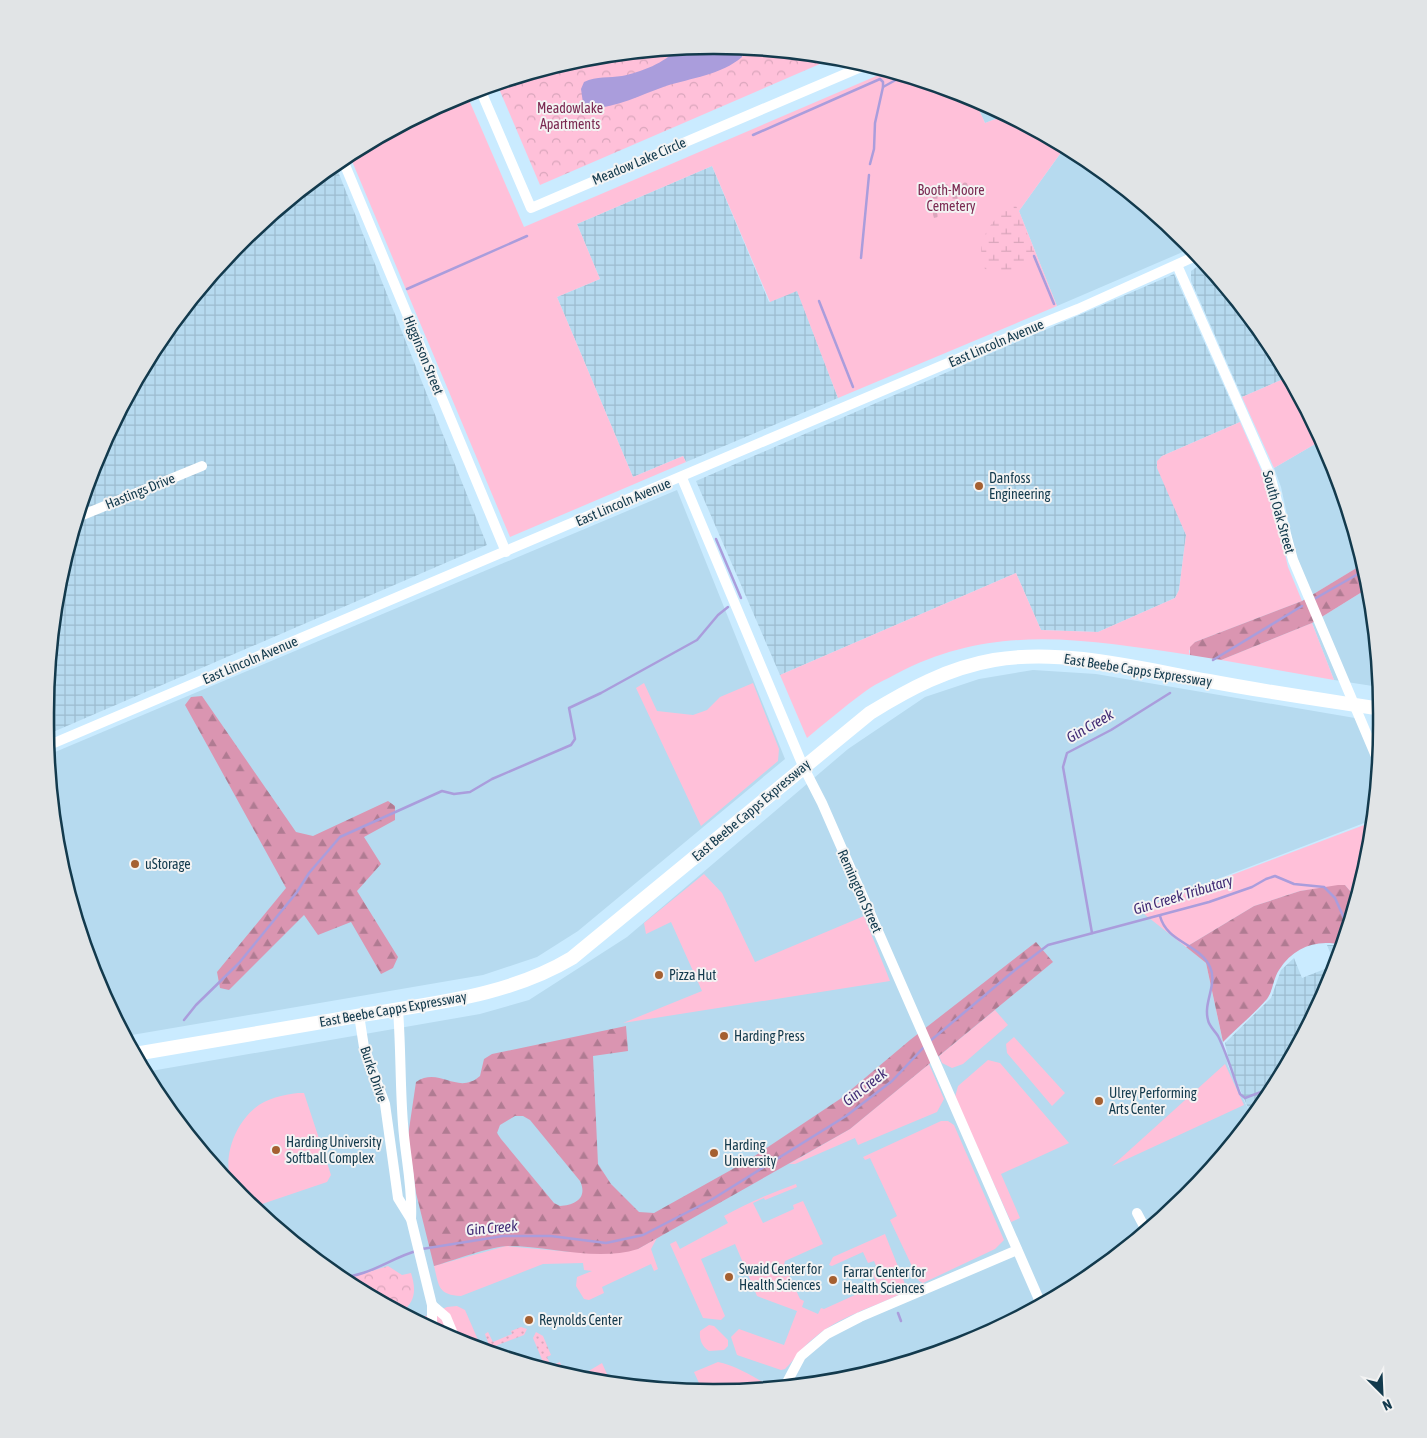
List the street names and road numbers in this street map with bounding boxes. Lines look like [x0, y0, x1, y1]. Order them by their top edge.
street label: Meadow Lake Circle [590, 134, 688, 188]
street label: Higginson Street [401, 313, 447, 397]
street label: East Lincoln Avenue [946, 316, 1046, 370]
street label: South Oak Street [1260, 469, 1298, 555]
street label: Hastings Drive [103, 470, 177, 512]
street label: East Lincoln Avenue [573, 475, 673, 529]
street label: East Lincoln Avenue [200, 633, 300, 687]
street label: East Beebe Capps Expressway [1063, 650, 1213, 690]
street label: East Beebe Capps Expressway [689, 756, 814, 864]
street label: Remington Street [835, 847, 885, 935]
street label: East Beebe Capps Expressway [318, 988, 468, 1030]
street label: Burks Drive [357, 1044, 391, 1104]

